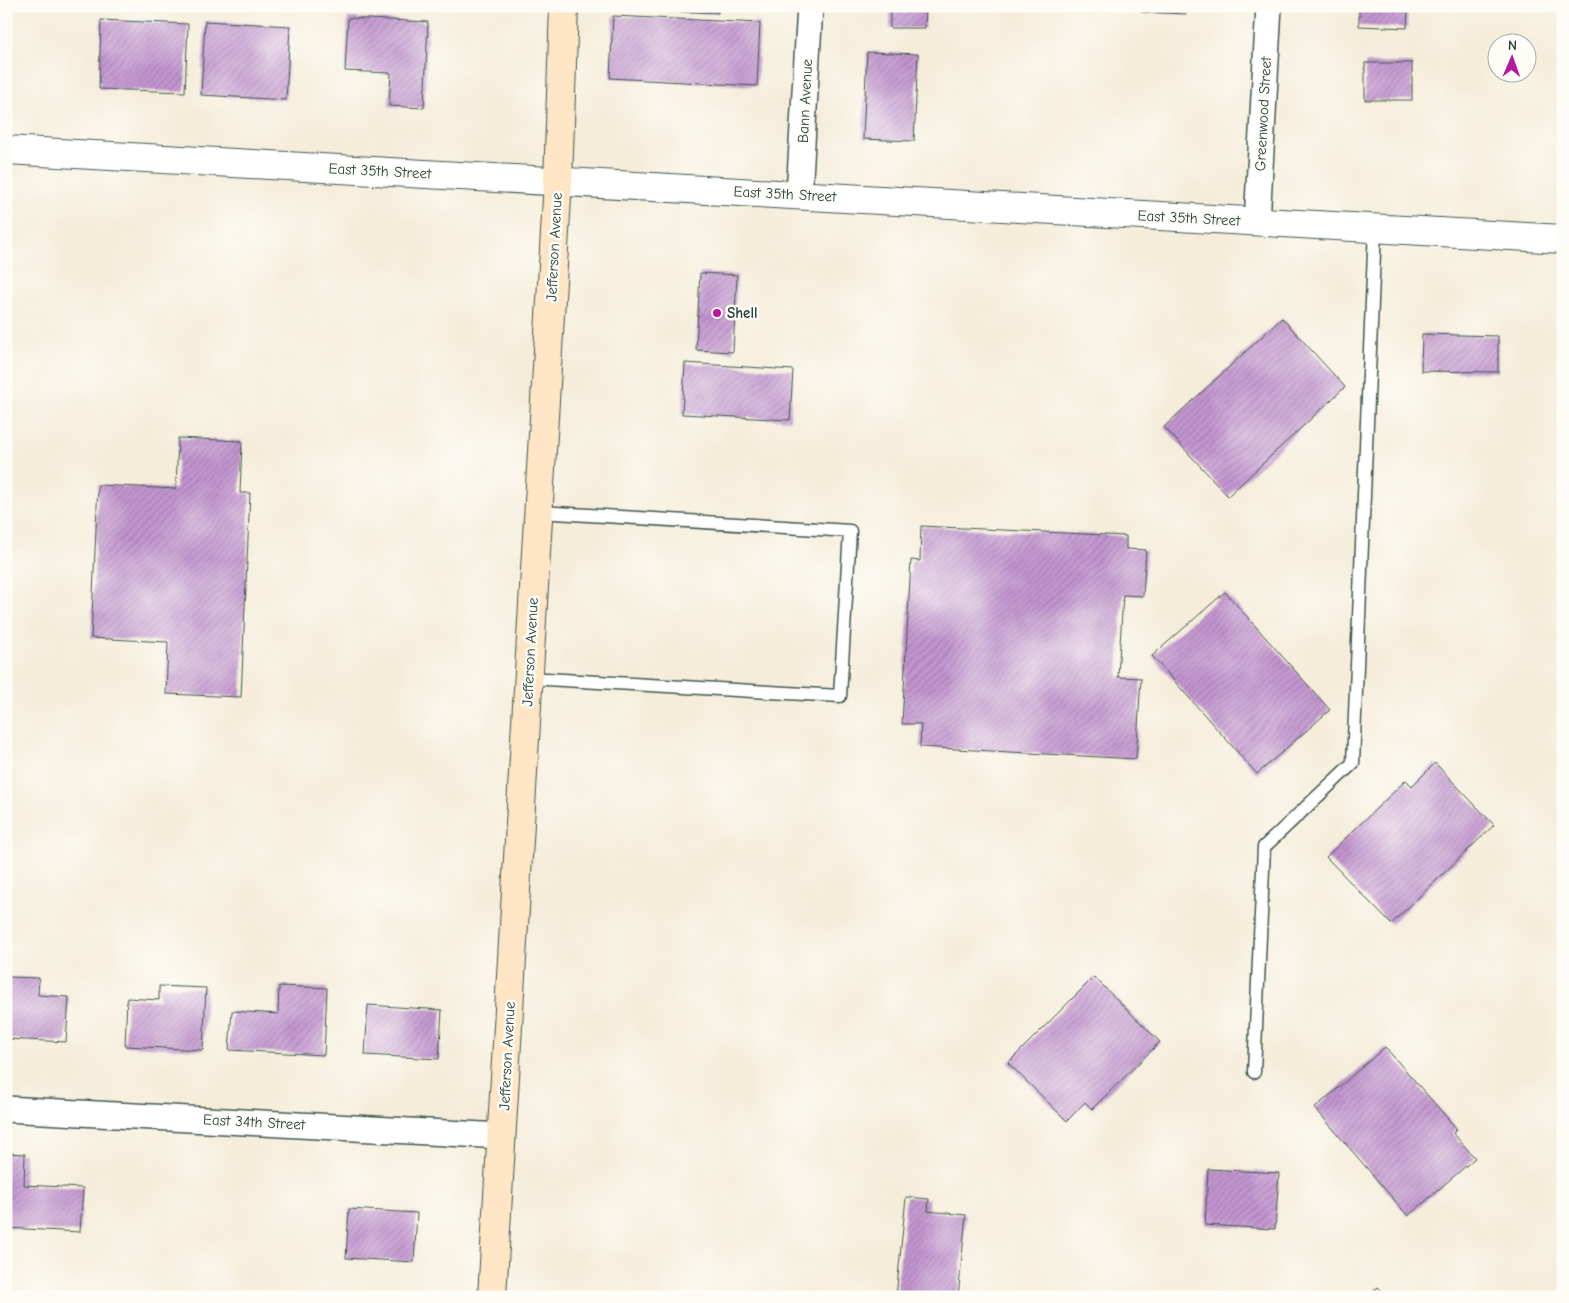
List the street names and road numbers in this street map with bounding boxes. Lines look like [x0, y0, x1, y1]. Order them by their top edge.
street label: Greenwood Street [1251, 55, 1275, 172]
street label: Bann Avenue [794, 58, 816, 144]
street label: East 35th Street [328, 159, 433, 183]
street label: East 35th Street [733, 182, 838, 206]
street label: Jefferson Avenue [542, 192, 566, 302]
street label: East 35th Street [1137, 206, 1242, 230]
street label: Jefferson Avenue [518, 597, 542, 707]
street label: Jefferson Avenue [495, 1001, 519, 1111]
street label: East 34th Street [203, 1110, 306, 1134]

